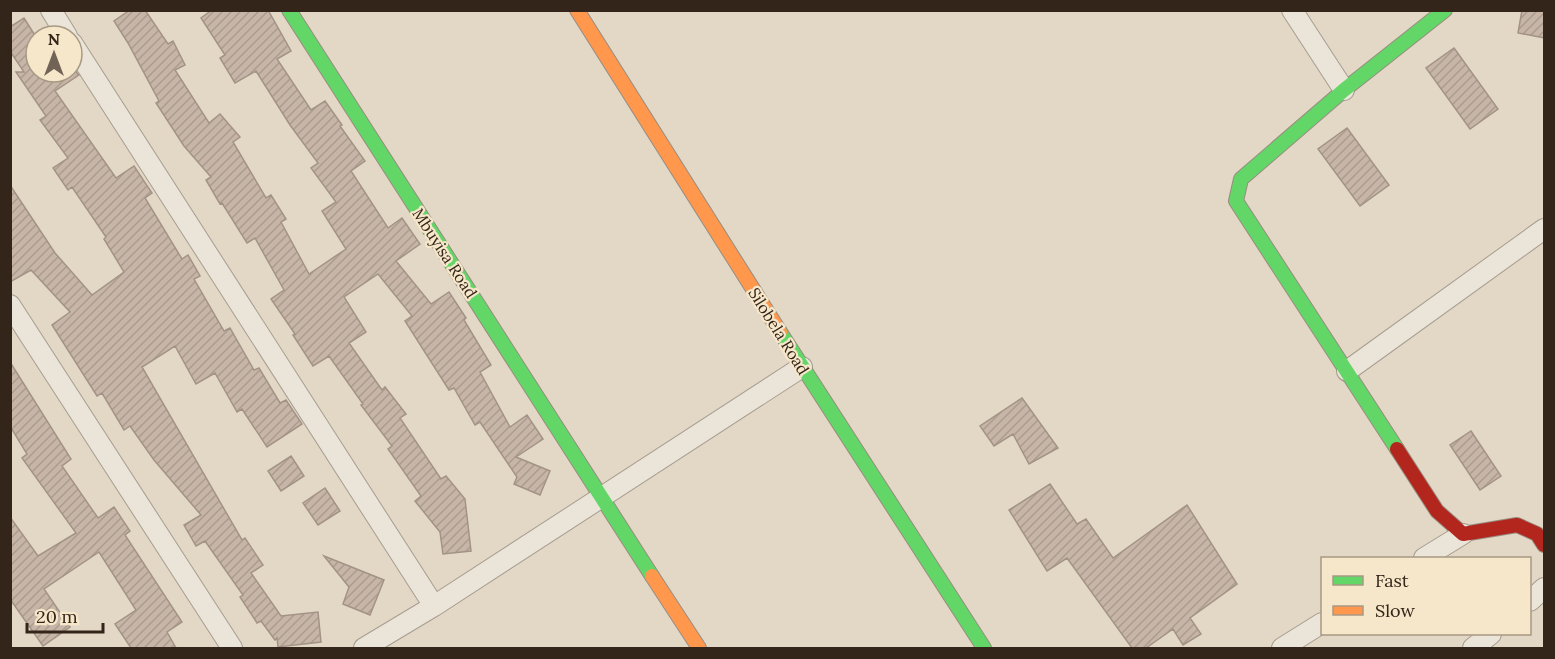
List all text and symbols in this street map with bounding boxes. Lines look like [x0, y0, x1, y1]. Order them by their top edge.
north arrow [24, 24, 84, 84]
text: N [48, 29, 60, 49]
street label: Mbuyisa Road [408, 204, 482, 302]
street label: Silobela Road [744, 284, 814, 379]
legend [1321, 557, 1531, 635]
text: Fast [1375, 569, 1409, 592]
scale bar [27, 596, 104, 634]
text: Slow [1375, 599, 1415, 622]
text: 20 m [36, 605, 78, 628]

